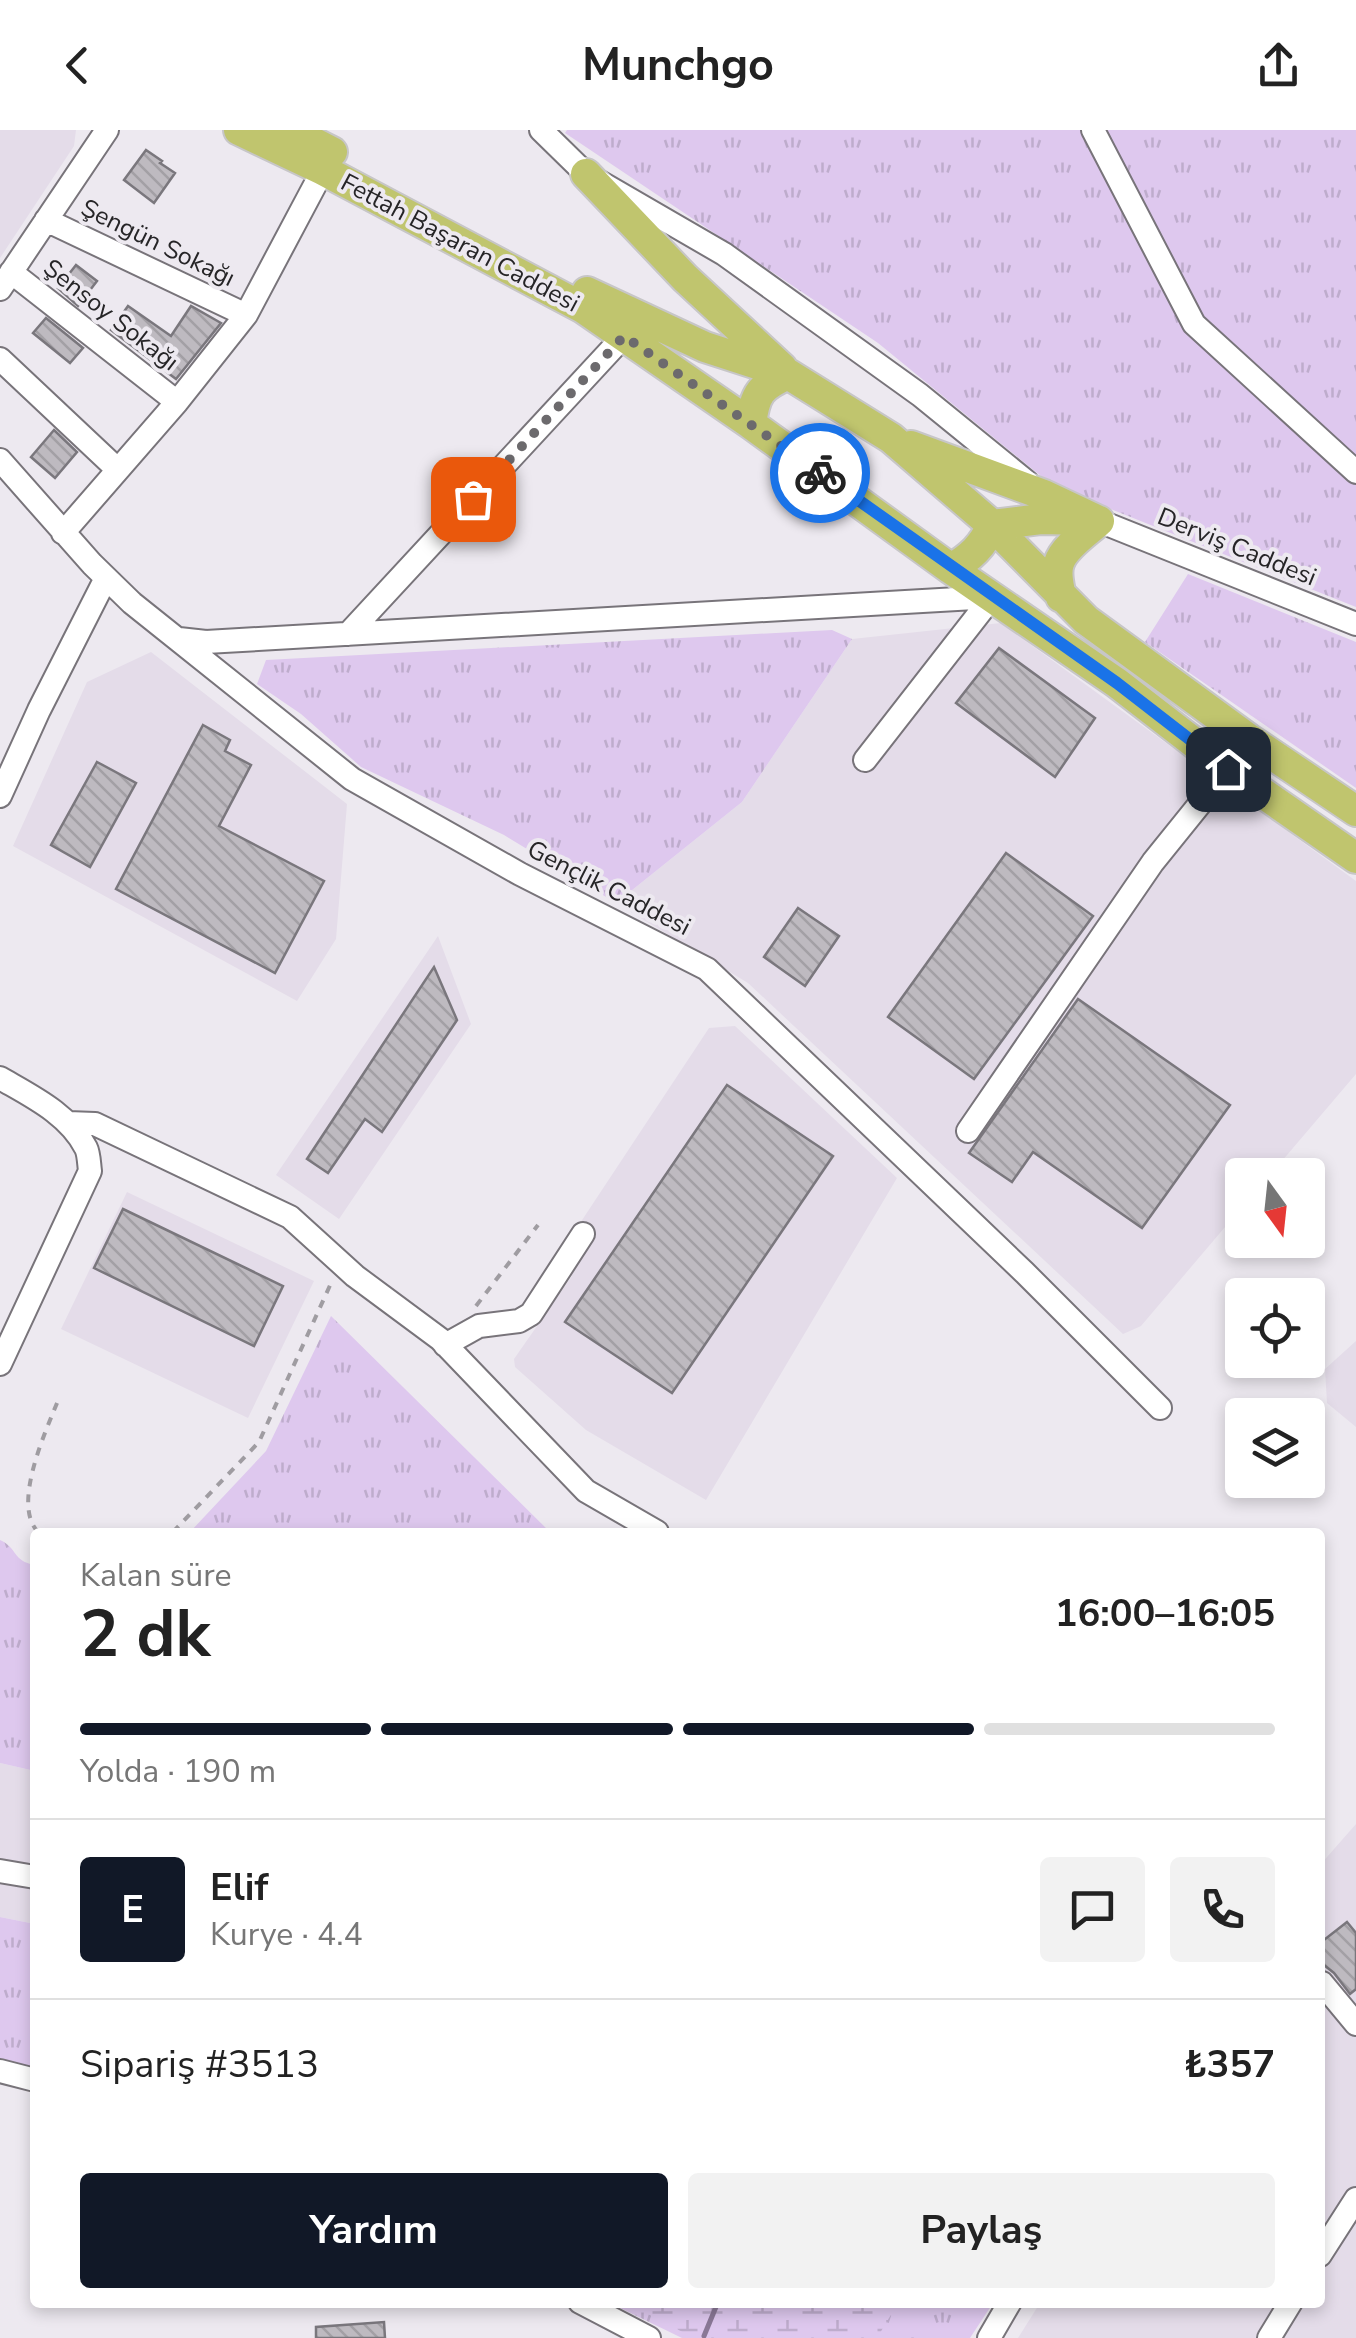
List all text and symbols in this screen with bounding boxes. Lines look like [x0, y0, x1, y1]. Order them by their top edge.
text: Munchgo [582, 35, 774, 96]
icon: back [50, 38, 105, 93]
icon: share [1251, 38, 1306, 93]
street label: Fettah Başaran Caddesi [335, 166, 585, 320]
street label: Şengün Sokağı [75, 191, 241, 295]
street label: Şensoy Sokağı [36, 251, 186, 379]
courier [770, 423, 870, 523]
icon: bike [793, 446, 848, 501]
pin [431, 457, 516, 542]
icon: bag [446, 472, 501, 527]
street label: Derviş Caddesi [1152, 500, 1322, 594]
pin [1186, 727, 1271, 812]
icon: home [1201, 742, 1256, 797]
street label: Gençlik Caddesi [521, 832, 697, 944]
north arrow [1225, 1158, 1325, 1258]
map controls [1225, 1158, 1325, 1498]
button: locate [1225, 1278, 1325, 1378]
button: layers [1225, 1398, 1325, 1498]
text: Kalan süre [80, 1554, 231, 1597]
text: 16:00–16:05 [1055, 1588, 1275, 1639]
text: 2 dk [80, 1590, 210, 1679]
text: Yolda · 190 m [80, 1750, 276, 1793]
button: chat [1040, 1857, 1145, 1962]
button: phone [1170, 1857, 1275, 1962]
text: Elif [210, 1862, 268, 1913]
text: E [121, 1884, 144, 1935]
text: Kurye · 4.4 [210, 1913, 363, 1956]
text: Sipariş #3513 [80, 2039, 319, 2090]
text: ₺357 [1184, 2039, 1275, 2090]
button: Yardım [80, 2173, 668, 2288]
button: Paylaş [688, 2173, 1275, 2288]

